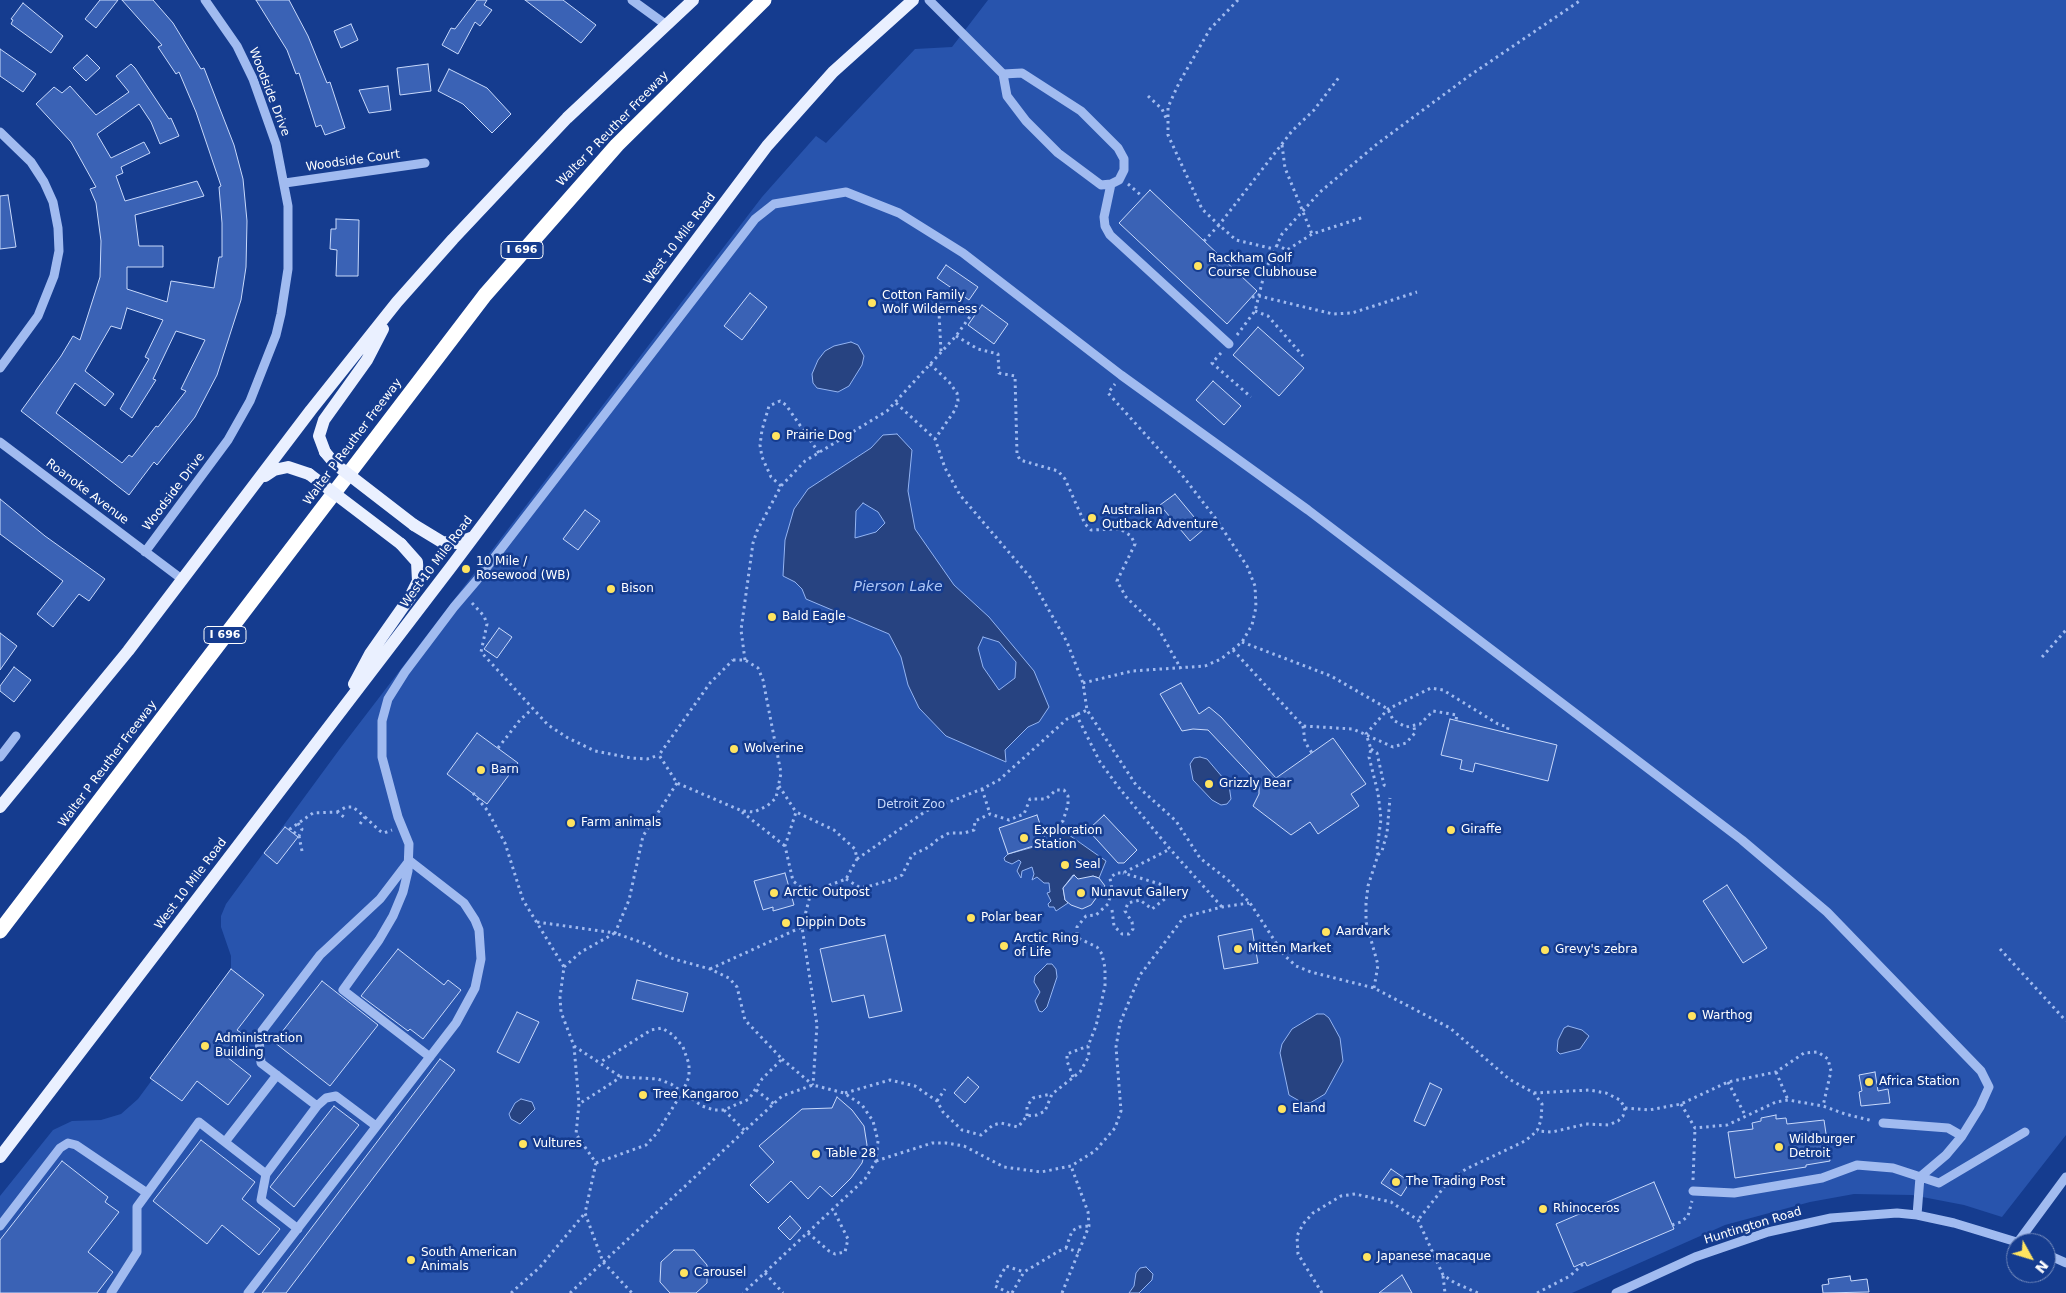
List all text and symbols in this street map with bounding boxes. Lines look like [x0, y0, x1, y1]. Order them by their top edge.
street label: Woodside Drive [245, 46, 293, 138]
street label: Walter P Reuther Freeway [554, 68, 672, 190]
street label: Woodside Court [305, 147, 401, 175]
street label: West 10 Mile Road [641, 190, 719, 288]
road number: I 696 [501, 242, 543, 258]
place label: Rackham Golf Course Clubhouse [1208, 252, 1317, 280]
marker: Rackham Golf Course Clubhouse [1192, 260, 1204, 272]
place label: Cotton Family Wolf Wilderness [882, 289, 977, 317]
marker: Cotton Family Wolf Wilderness [866, 297, 878, 309]
street label: Walter P Reuther Freeway [301, 376, 405, 508]
place label: Prairie Dog [786, 429, 852, 443]
marker: Prairie Dog [770, 430, 782, 442]
street label: Woodside Drive [140, 450, 208, 534]
street label: Roanoke Avenue [43, 456, 131, 528]
place label: Australian Outback Adventure [1102, 504, 1218, 532]
marker: Australian Outback Adventure [1086, 512, 1098, 524]
street label: West 10 Mile Road [398, 513, 476, 611]
place label: 10 Mile / Rosewood (WB) [476, 555, 570, 583]
marker: 10 Mile / Rosewood (WB) [460, 563, 472, 575]
water label: Pierson Lake [854, 579, 942, 595]
place label: Bison [621, 582, 654, 596]
marker: Bison [605, 583, 617, 595]
place label: Bald Eagle [782, 610, 846, 624]
marker: Bald Eagle [766, 611, 778, 623]
road number: I 696 [204, 626, 246, 644]
street label: Walter P Reuther Freeway [56, 698, 160, 830]
place label: Wolverine [744, 742, 804, 756]
marker: Wolverine [728, 743, 740, 755]
place label: Barn [491, 763, 519, 777]
marker: Barn [475, 764, 487, 776]
place label: Grizzly Bear [1219, 777, 1291, 791]
marker: Grizzly Bear [1203, 778, 1215, 790]
park label: Detroit Zoo [877, 798, 945, 812]
place label: Farm animals [581, 816, 661, 830]
marker: Farm animals [565, 817, 577, 829]
place label: Giraffe [1461, 823, 1502, 837]
place label: Exploration Station [1034, 824, 1102, 852]
marker: Giraffe [1445, 824, 1457, 836]
marker: Exploration Station [1018, 832, 1030, 844]
street label: West 10 Mile Road [152, 835, 230, 933]
place label: Seal [1075, 858, 1101, 872]
marker: Seal [1059, 859, 1071, 871]
place label: Arctic Outpost [784, 886, 870, 900]
place label: Nunavut Gallery [1091, 886, 1189, 900]
marker: Arctic Outpost [768, 887, 780, 899]
marker: Nunavut Gallery [1075, 887, 1087, 899]
place label: Polar bear [981, 911, 1042, 925]
marker: Polar bear [965, 912, 977, 924]
place label: Dippin Dots [796, 916, 866, 930]
marker: Dippin Dots [780, 917, 792, 929]
place label: Aardvark [1336, 925, 1390, 939]
marker: Aardvark [1320, 926, 1332, 938]
place label: Arctic Ring of Life [1014, 932, 1079, 960]
marker: Arctic Ring of Life [998, 940, 1010, 952]
place label: Mitten Market [1248, 942, 1331, 956]
marker: Mitten Market [1232, 943, 1244, 955]
place label: Grevy's zebra [1555, 943, 1638, 957]
marker: Grevy's zebra [1539, 944, 1551, 956]
place label: Warthog [1702, 1009, 1753, 1023]
marker: Warthog [1686, 1010, 1698, 1022]
place label: Administration Building [215, 1032, 303, 1060]
marker: Administration Building [199, 1040, 211, 1052]
place label: Africa Station [1879, 1075, 1960, 1089]
marker: Africa Station [1863, 1076, 1875, 1088]
place label: Tree Kangaroo [653, 1088, 739, 1102]
marker: Tree Kangaroo [637, 1089, 649, 1101]
place label: Eland [1292, 1102, 1325, 1116]
marker: Eland [1276, 1103, 1288, 1115]
place label: Wildburger Detroit [1789, 1133, 1855, 1161]
place label: Vultures [533, 1137, 582, 1151]
marker: Vultures [517, 1138, 529, 1150]
marker: Wildburger Detroit [1773, 1141, 1785, 1153]
place label: Table 28 [826, 1147, 876, 1161]
marker: Table 28 [810, 1148, 822, 1160]
place label: The Trading Post [1406, 1175, 1505, 1189]
marker: The Trading Post [1390, 1176, 1402, 1188]
place label: Rhinoceros [1553, 1202, 1619, 1216]
marker: Rhinoceros [1537, 1203, 1549, 1215]
street label: Huntington Road [1703, 1204, 1803, 1248]
north arrow [2006, 1233, 2056, 1283]
place label: South American Animals [421, 1246, 517, 1274]
place label: Japanese macaque [1377, 1250, 1491, 1264]
marker: Japanese macaque [1361, 1251, 1373, 1263]
marker: South American Animals [405, 1254, 417, 1266]
text: N [2032, 1257, 2052, 1276]
place label: Carousel [694, 1266, 746, 1280]
marker: Carousel [678, 1267, 690, 1279]

